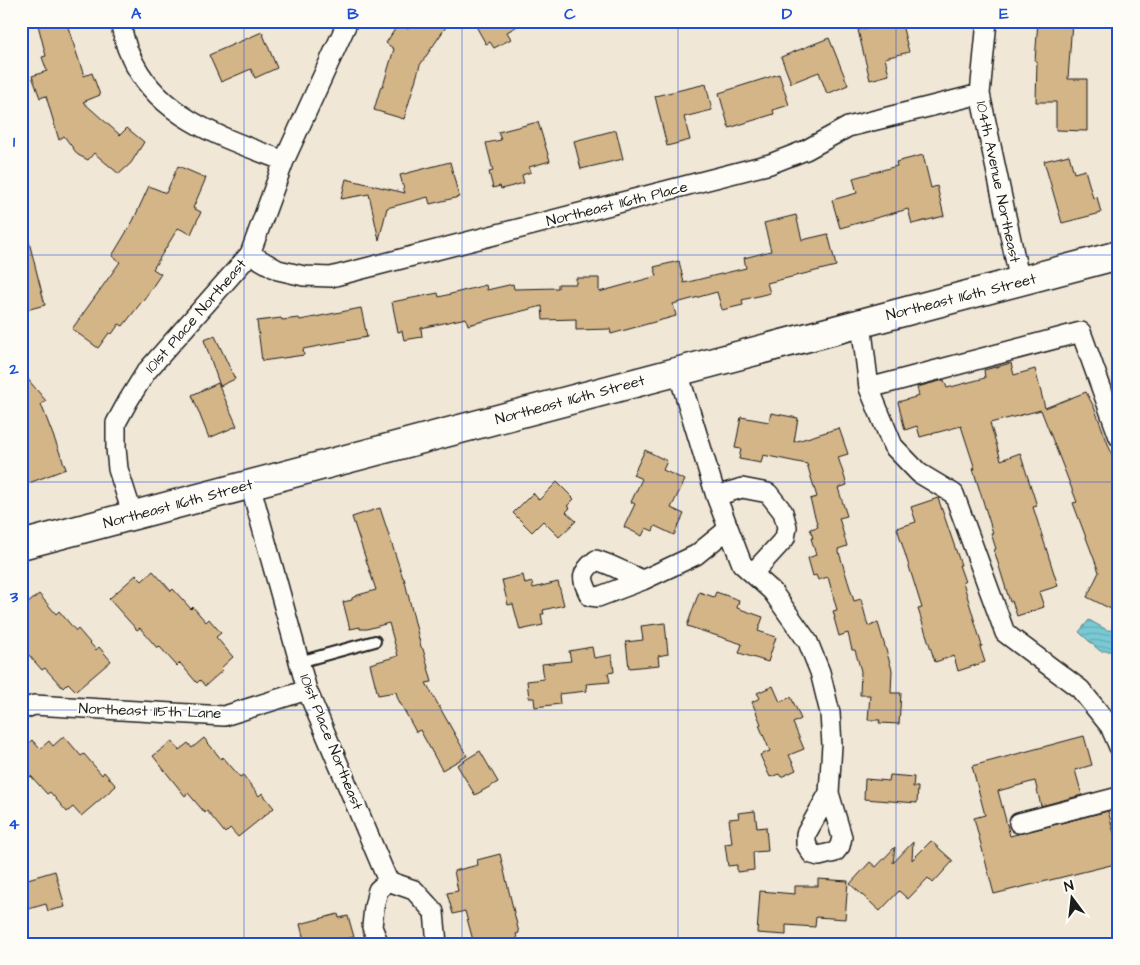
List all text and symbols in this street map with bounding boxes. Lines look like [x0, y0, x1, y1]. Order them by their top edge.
text: A [131, 3, 142, 25]
text: B [347, 3, 359, 25]
text: C [564, 3, 576, 25]
text: D [782, 3, 793, 25]
text: E [999, 3, 1009, 25]
street label: 104th Avenue Northeast [971, 99, 1025, 265]
text: 1 [13, 131, 16, 153]
street label: Northeast 116th Place [544, 176, 690, 232]
street label: 101st Place Northeast [141, 254, 251, 378]
street label: Northeast 116th Street [884, 268, 1038, 326]
text: 2 [8, 358, 19, 380]
street label: Northeast 116th Street [493, 370, 647, 430]
street label: Northeast 116th Street [101, 474, 255, 534]
text: 3 [9, 586, 19, 608]
street label: 101st Place Northeast [294, 671, 368, 813]
street label: Northeast 115th Lane [78, 698, 222, 724]
text: 4 [9, 813, 20, 835]
north arrow [1048, 872, 1098, 922]
text: N [1062, 876, 1076, 897]

